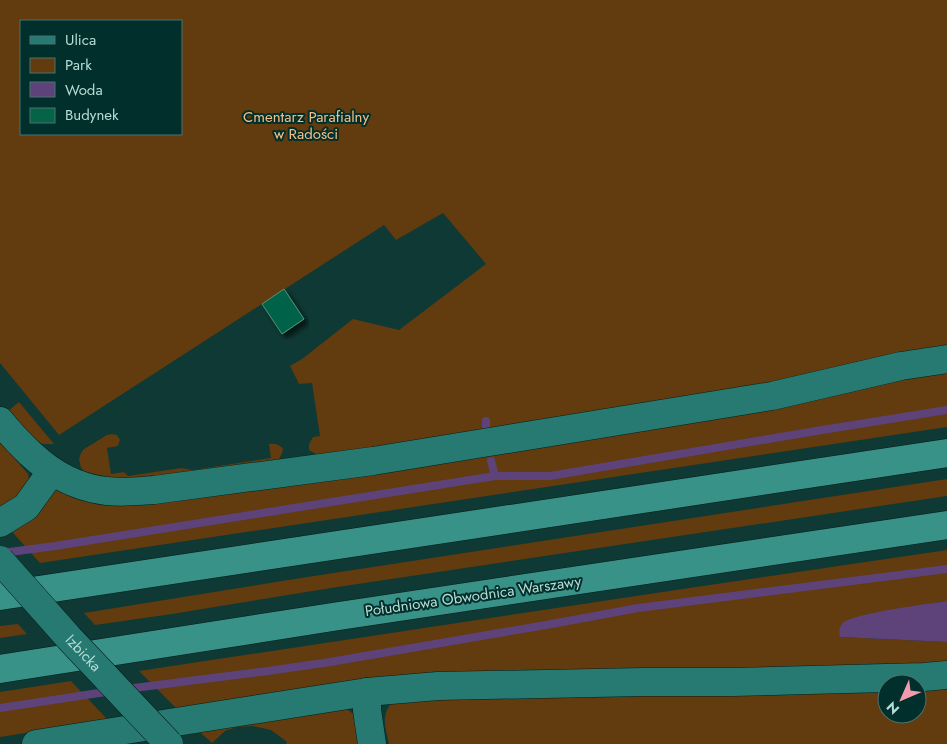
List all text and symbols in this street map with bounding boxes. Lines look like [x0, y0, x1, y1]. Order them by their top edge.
legend [20, 20, 182, 135]
text: Ulica [65, 29, 96, 51]
text: Park [65, 54, 92, 76]
text: Woda [65, 79, 103, 101]
text: Budynek [65, 104, 119, 126]
park label: Cmentarz Parafialny w Radości [243, 106, 369, 145]
street label: Południowa Obwodnica Warszawy [363, 570, 583, 622]
street label: Izbicka [60, 630, 106, 677]
north arrow [877, 674, 927, 724]
text: N [882, 697, 904, 719]

